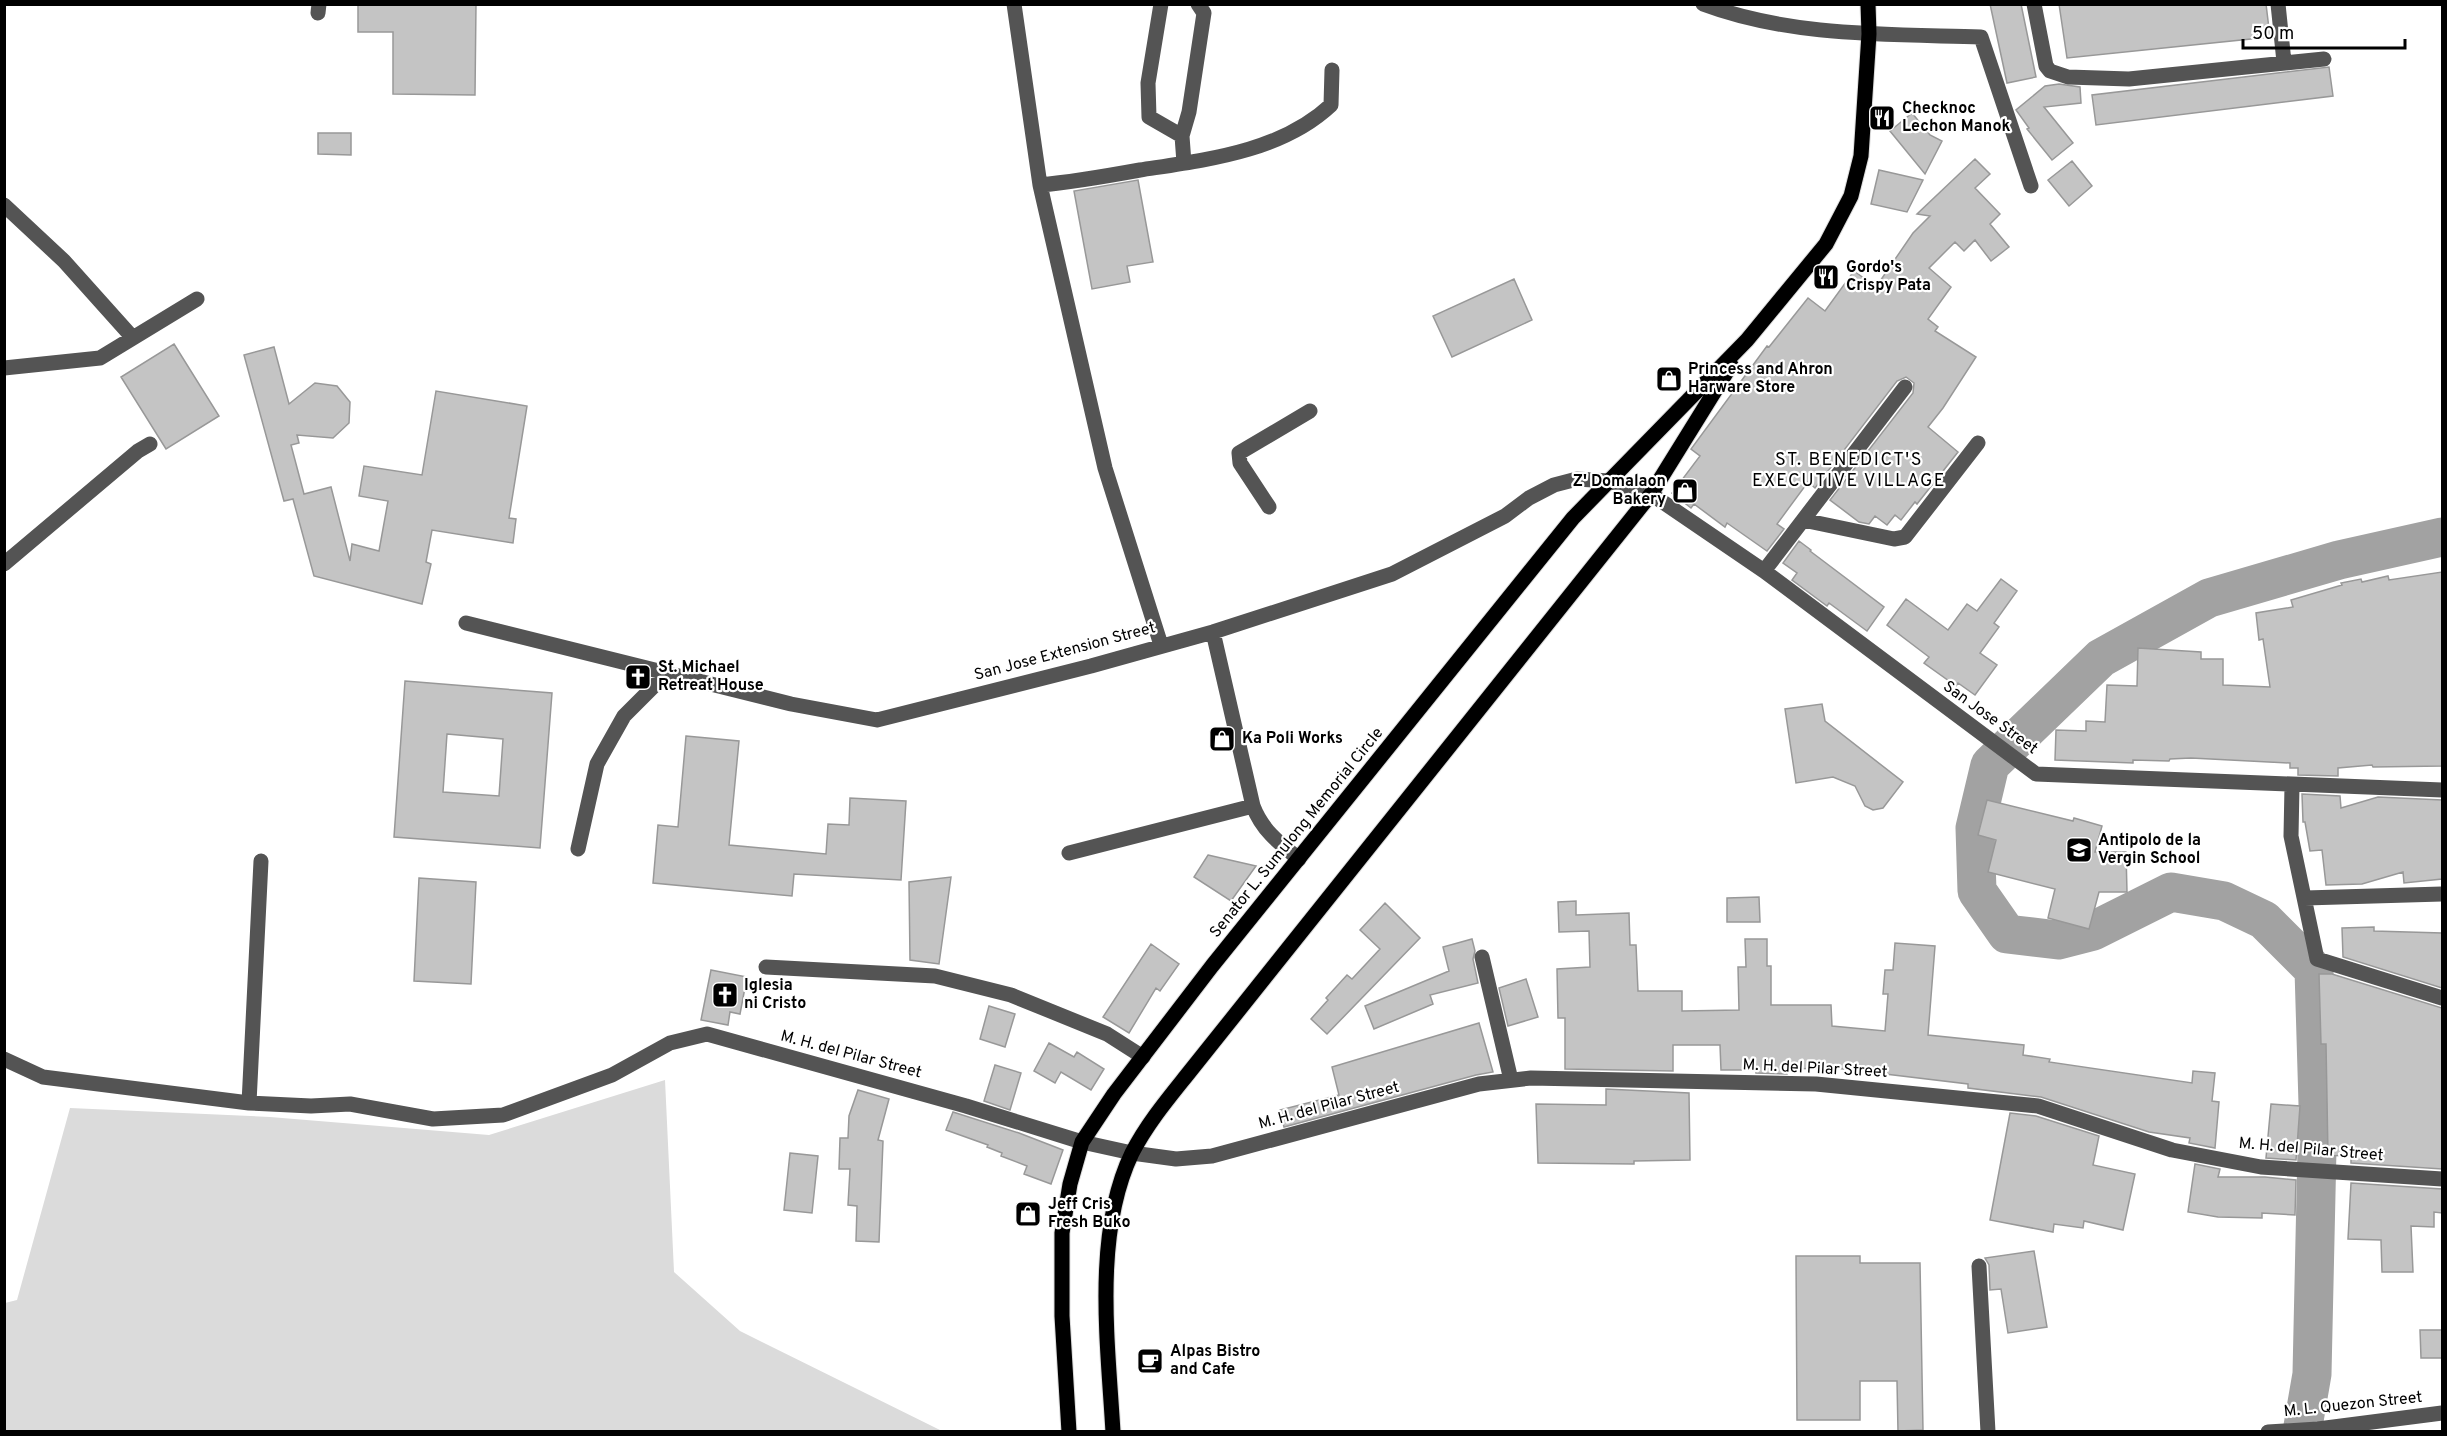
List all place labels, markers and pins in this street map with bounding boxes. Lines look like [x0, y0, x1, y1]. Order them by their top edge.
place label: Checknoc Lechon Manok [1902, 99, 2010, 137]
restaurant icon: Checknoc Lechon Manok [1867, 103, 1897, 133]
place label: Gordo's Crispy Pata [1846, 258, 1931, 296]
restaurant icon: Gordo's Crispy Pata [1811, 262, 1841, 292]
place label: Princess and Ahron Harware Store [1688, 360, 1833, 398]
shop icon: Princess and Ahron Harware Store [1654, 364, 1684, 394]
place label: Z' Domalaon Bakery [1573, 472, 1666, 510]
shop icon: Z' Domalaon Bakery [1670, 476, 1700, 506]
place label: St. Michael Retreat House [658, 658, 764, 696]
church icon: St. Michael Retreat House [623, 662, 653, 692]
shop icon: Ka Poli Works [1207, 724, 1237, 754]
place label: Ka Poli Works [1242, 729, 1343, 749]
place label: Antipolo de la Vergin School [2098, 831, 2201, 869]
school or university icon: Antipolo de la Vergin School [2064, 835, 2094, 865]
place label: Iglesia ni Cristo [744, 976, 806, 1014]
church icon: Iglesia ni Cristo [710, 980, 740, 1010]
place label: Jeff Cris Fresh Buko [1048, 1195, 1130, 1233]
shop icon: Jeff Cris Fresh Buko [1013, 1199, 1043, 1229]
place label: Alpas Bistro and Cafe [1170, 1342, 1260, 1380]
cafe icon: Alpas Bistro and Cafe [1135, 1346, 1165, 1376]

